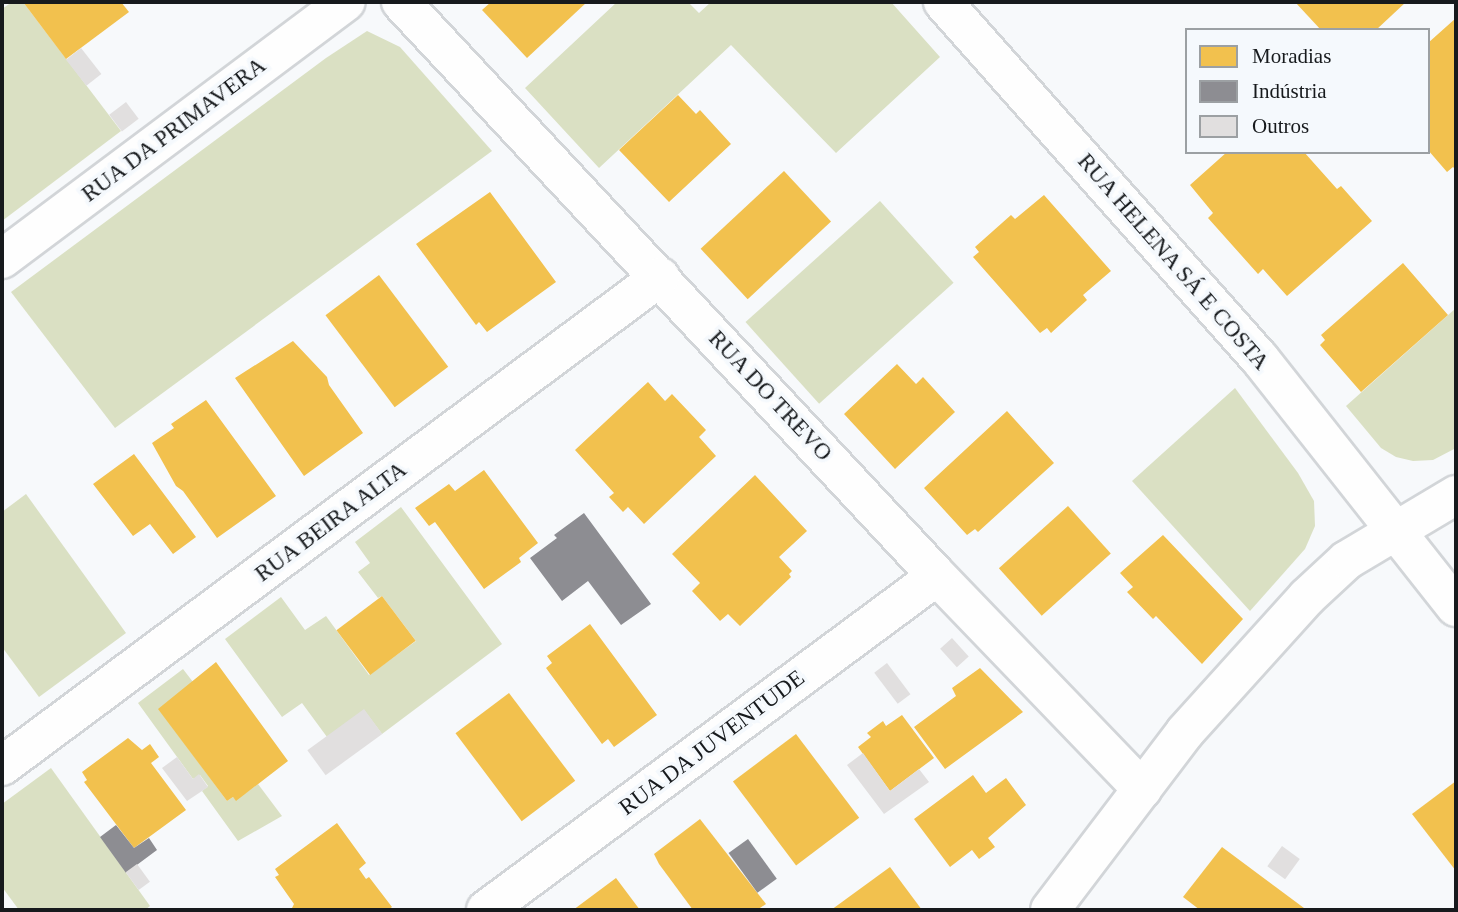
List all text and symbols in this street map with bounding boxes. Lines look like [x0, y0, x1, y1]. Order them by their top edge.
legend [1185, 28, 1430, 154]
text: Moradias [1252, 44, 1331, 68]
street label: RUA DA PRIMAVERA [76, 51, 272, 209]
text: Indústria [1252, 79, 1327, 103]
text: Outros [1252, 114, 1309, 138]
street label: RUA HELENA SÁ E COSTA [1071, 147, 1275, 377]
street label: RUA DO TREVO [702, 324, 838, 468]
street label: RUA BEIRA ALTA [248, 455, 414, 589]
street label: RUA DA JUVENTUDE [613, 664, 811, 822]

